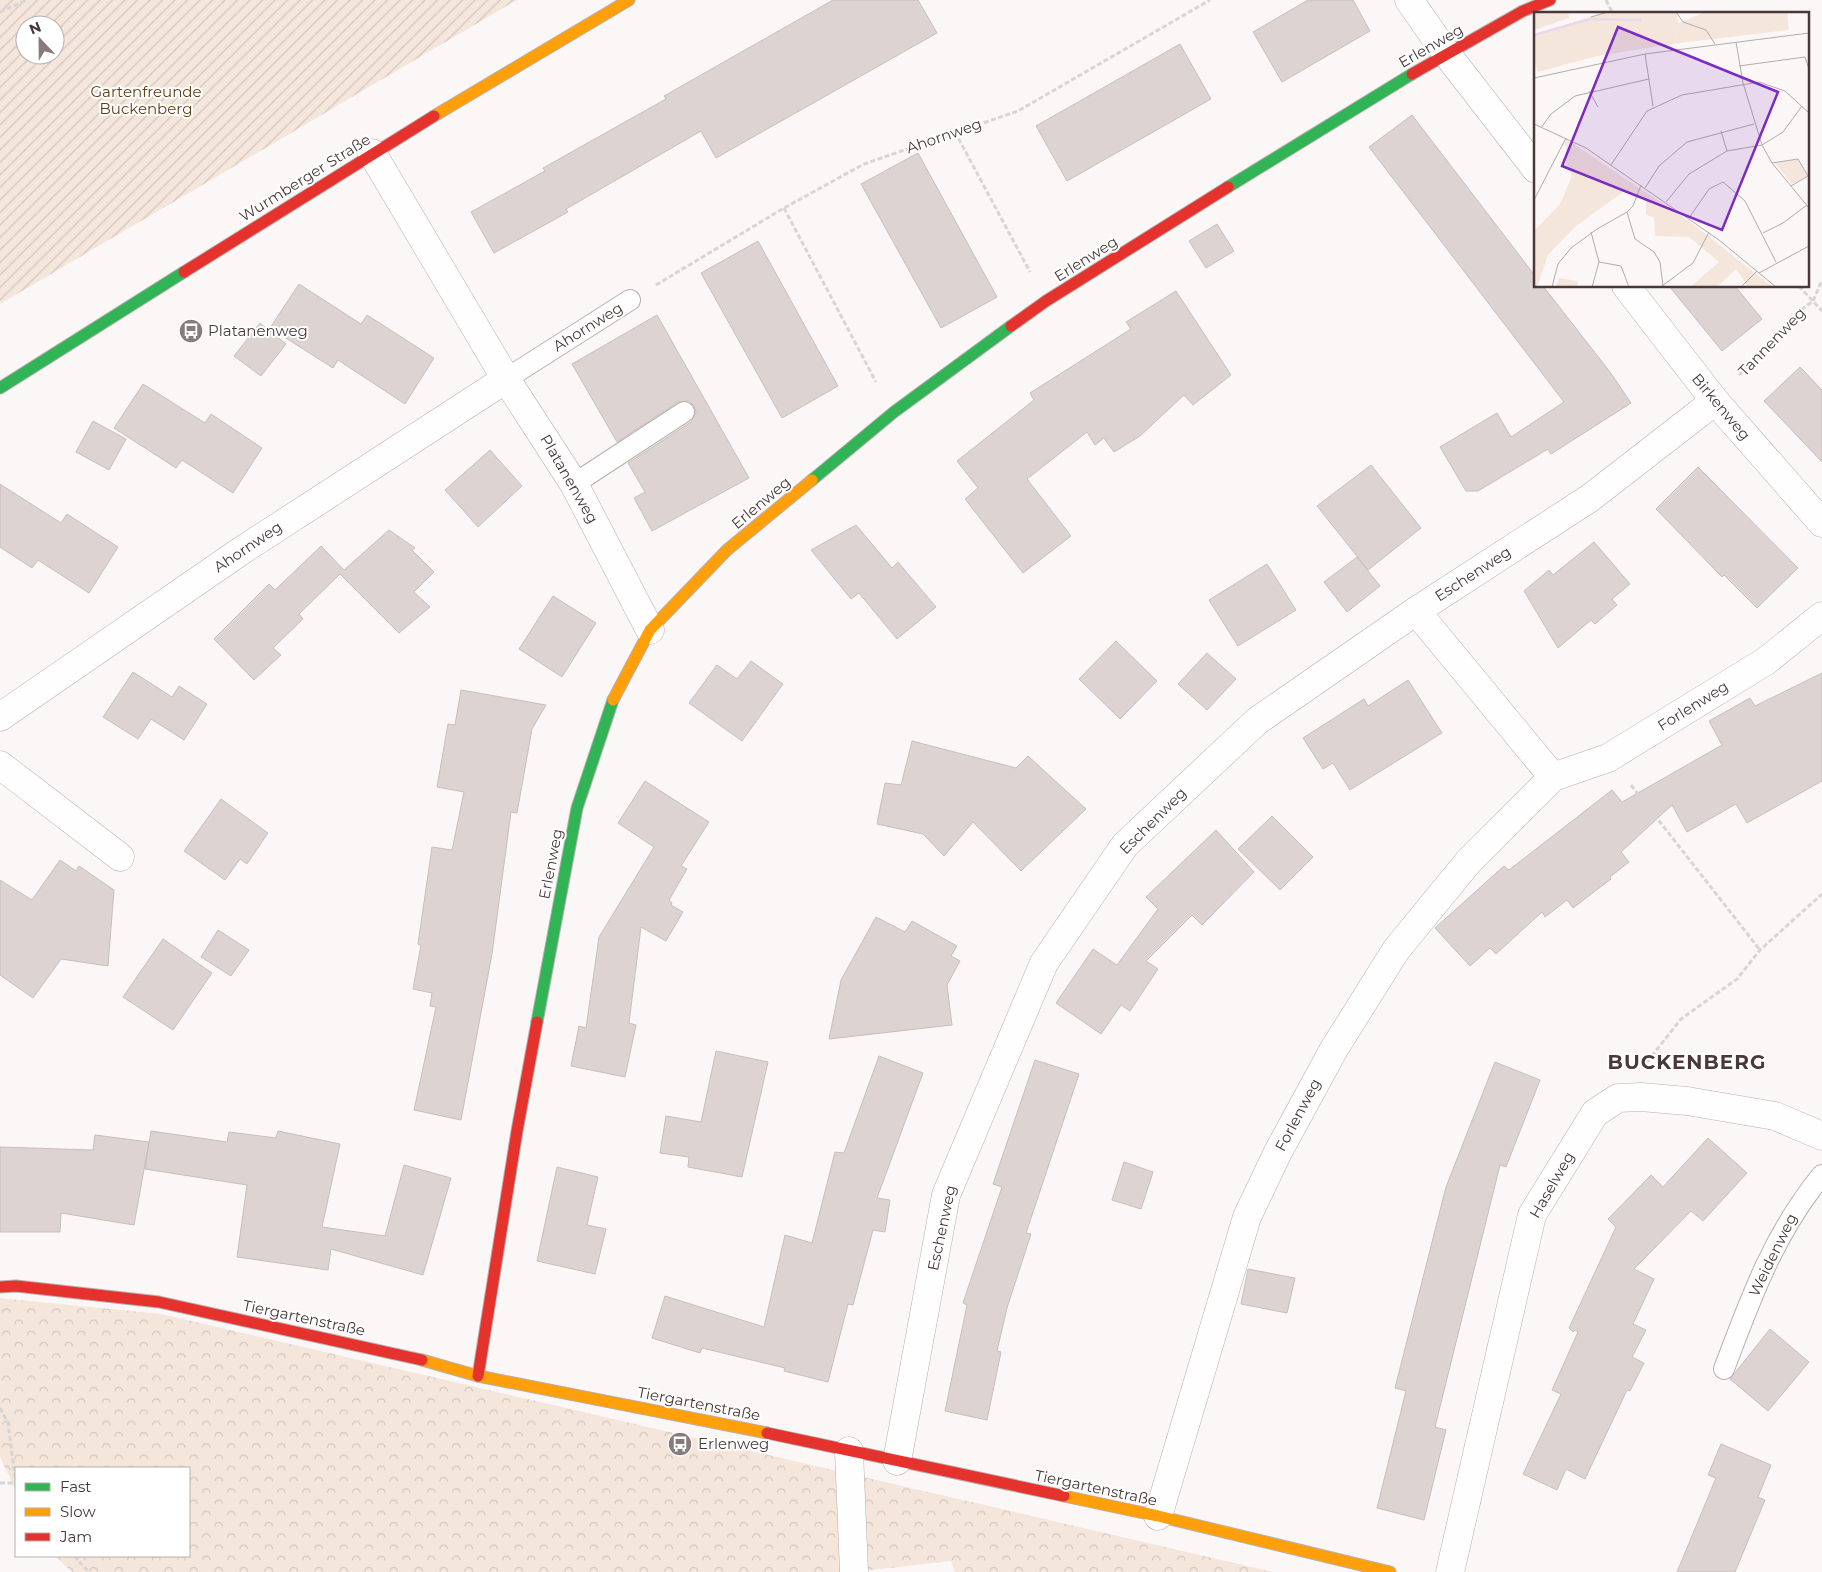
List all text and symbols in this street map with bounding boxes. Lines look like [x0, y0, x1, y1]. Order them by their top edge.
inset map [1534, 12, 1810, 288]
north arrow [15, 15, 65, 65]
text: N [27, 17, 44, 38]
street label: Erlenweg [1395, 20, 1466, 72]
park label: Gartenfreunde Buckenberg [90, 82, 202, 118]
street label: Ahornweg [904, 114, 984, 157]
street label: Wurmberger Straße [236, 129, 374, 226]
street label: Erlenweg [1050, 232, 1121, 286]
street label: Ahornweg [549, 298, 626, 355]
street label: Tannenweg [1734, 303, 1809, 380]
bus stop icon: Platanenweg [178, 318, 204, 344]
place label: Platanenweg [208, 321, 308, 340]
street label: Birkenweg [1688, 369, 1755, 444]
street label: Platanenweg [536, 431, 603, 527]
street label: Erlenweg [727, 472, 794, 533]
street label: Ahornweg [210, 517, 286, 576]
street label: Eschenweg [1431, 542, 1514, 605]
street label: Forlenweg [1654, 676, 1732, 735]
street label: Eschenweg [1115, 783, 1190, 858]
street label: Erlenweg [534, 827, 567, 901]
district label: BUCKENBERG [1608, 1050, 1766, 1074]
street label: Forlenweg [1270, 1075, 1325, 1155]
street label: Haselweg [1525, 1148, 1578, 1221]
street label: Eschenweg [923, 1183, 960, 1272]
street label: Weidenweg [1744, 1210, 1801, 1300]
street label: Tiergartenstraße [241, 1295, 367, 1340]
street label: Tiergartenstraße [636, 1382, 762, 1425]
bus stop icon: Erlenweg [667, 1431, 693, 1457]
place label: Erlenweg [698, 1434, 769, 1453]
street label: Tiergartenstraße [1033, 1465, 1159, 1510]
legend [15, 1467, 190, 1557]
text: Fast [60, 1477, 91, 1496]
text: Slow [60, 1502, 96, 1521]
text: Jam [59, 1527, 92, 1546]

